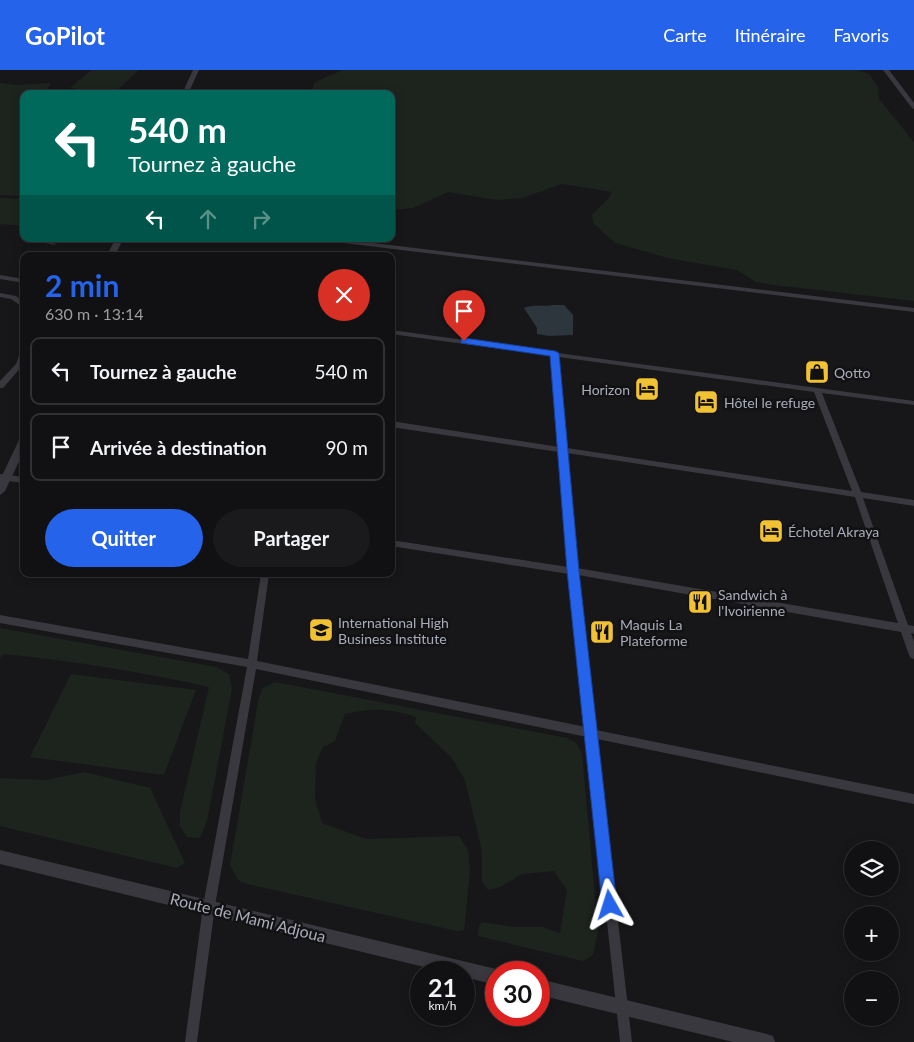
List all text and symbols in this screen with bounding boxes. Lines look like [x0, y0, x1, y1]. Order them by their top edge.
text: GoPilot [25, 21, 105, 50]
text: Carte [663, 24, 707, 46]
text: Itinéraire [735, 24, 805, 46]
text: Favoris [833, 24, 889, 46]
text: 540 m [128, 108, 227, 150]
icon: left [45, 110, 110, 175]
text: Tournez à gauche [128, 150, 296, 177]
icon: left [141, 205, 169, 233]
icon: ahead [194, 205, 222, 233]
icon: right [247, 205, 275, 233]
text: 2 min [45, 267, 119, 303]
button: close [318, 269, 370, 321]
pin [443, 290, 485, 341]
icon: arrive [450, 297, 478, 325]
text: 630 m · 13:14 [45, 304, 144, 323]
icon: left [47, 357, 75, 385]
shop icon: Qotto [804, 359, 830, 385]
text: Tournez à gauche [90, 360, 237, 383]
text: 540 m [314, 360, 368, 383]
place label: Qotto [834, 364, 870, 381]
hotel icon: Horizon [634, 376, 660, 402]
place label: Horizon [581, 381, 630, 398]
hotel icon: Hôtel le refuge [693, 389, 719, 415]
place label: Hôtel le refuge [724, 394, 815, 411]
icon: arrive [47, 433, 75, 461]
text: Arrivée à destination [90, 436, 267, 459]
text: 90 m [325, 436, 368, 459]
button: Quitter [45, 509, 203, 567]
button: Partager [213, 509, 370, 567]
hotel icon: Échotel Akraya [758, 518, 784, 544]
place label: Échotel Akraya [788, 523, 879, 540]
place label: Sandwich à l'Ivoirienne [718, 586, 788, 619]
restaurant icon: Sandwich à l'Ivoirienne [687, 589, 713, 615]
place label: International High Business Institute [338, 614, 449, 647]
place label: Maquis La Plateforme [620, 616, 687, 649]
school or university icon: International High Business Institute [308, 617, 334, 643]
restaurant icon: Maquis La Plateforme [589, 619, 615, 645]
map controls [844, 841, 899, 1026]
button: layers [844, 841, 899, 896]
position arrow [583, 878, 635, 930]
street label: Route de Mami Adjoua [168, 888, 328, 946]
button: + [844, 906, 899, 961]
speed limit sign: 30 [485, 961, 550, 1026]
button: − [844, 971, 899, 1026]
text: 21 [428, 972, 457, 1002]
text: km/h [428, 998, 457, 1013]

